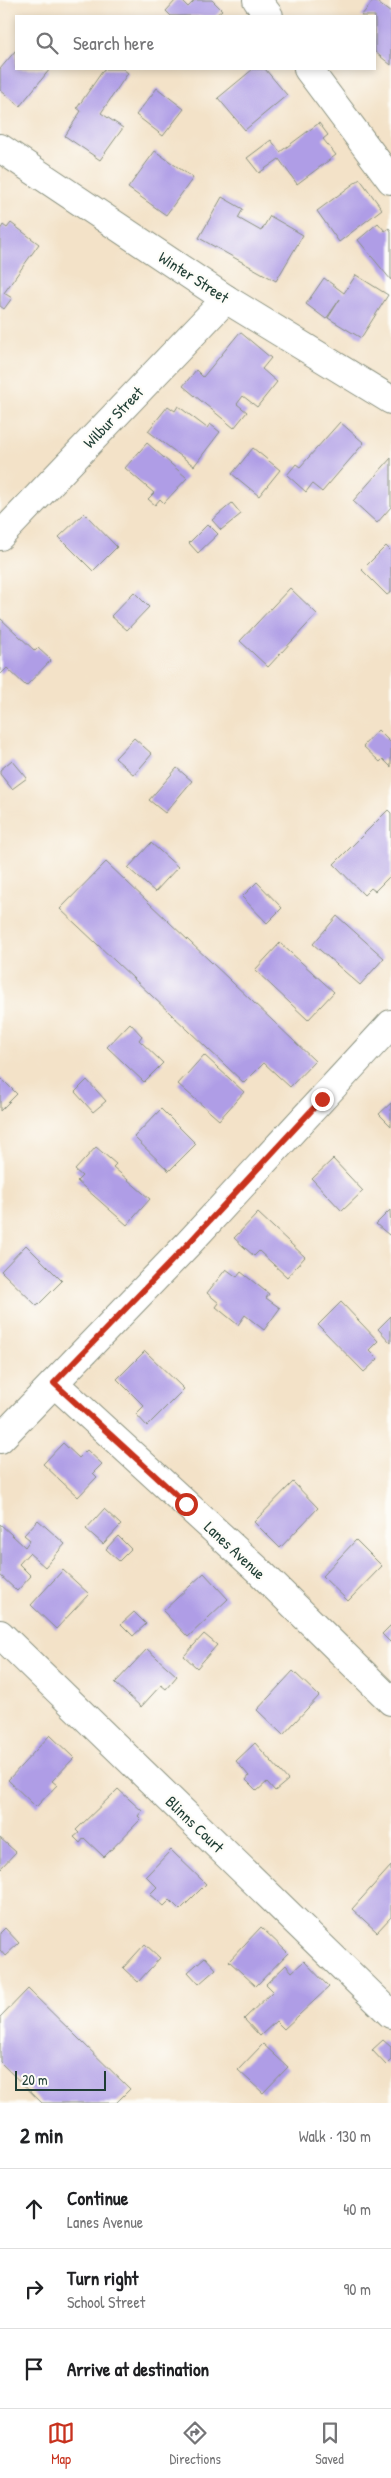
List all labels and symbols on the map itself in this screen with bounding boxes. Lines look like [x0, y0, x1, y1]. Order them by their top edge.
street label: Winter Street [155, 246, 234, 308]
street label: Wilbur Street [78, 381, 148, 453]
route end [311, 1088, 334, 1111]
route start [175, 1493, 198, 1516]
street label: Lanes Avenue [200, 1516, 271, 1584]
street label: Blinns Court [161, 1791, 229, 1858]
scale bar [15, 2068, 106, 2091]

